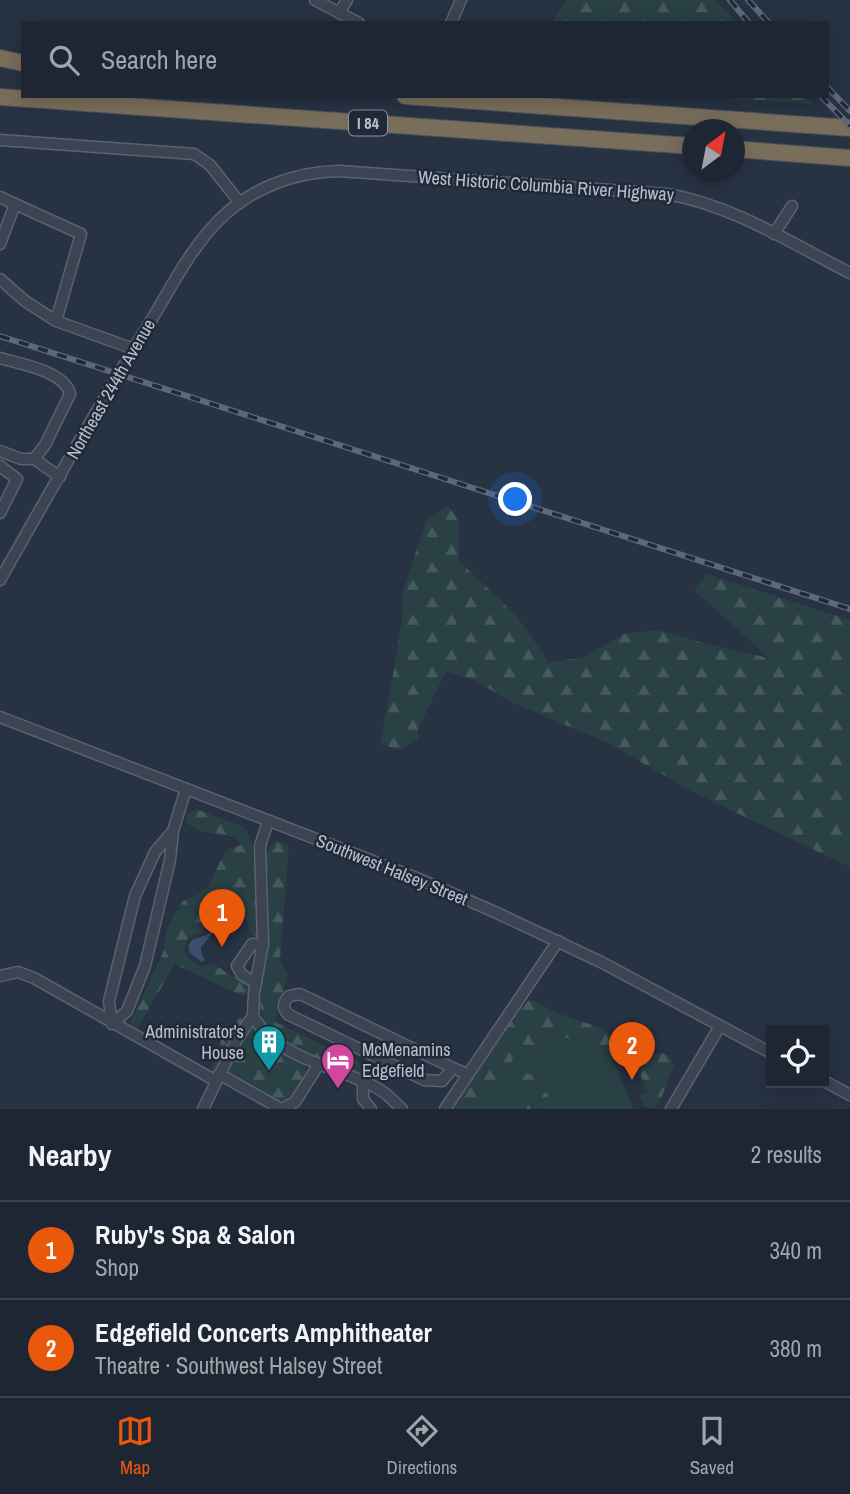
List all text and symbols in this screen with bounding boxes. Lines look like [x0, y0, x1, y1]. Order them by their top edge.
search box [21, 21, 829, 98]
icon: search [45, 41, 83, 79]
text: Search here [101, 42, 217, 77]
road number: I 84 [349, 111, 387, 136]
north arrow [682, 119, 745, 182]
street label: West Historic Columbia River Highway [417, 164, 675, 207]
street label: Northeast 244th Avenue [60, 314, 161, 463]
your location [498, 482, 532, 516]
street label: Southwest Halsey Street [313, 828, 472, 911]
pin: 1 [199, 889, 245, 947]
place label: Administrator's House [144, 1019, 244, 1065]
pin: 2 [609, 1022, 655, 1080]
building icon: Administrator's House [250, 1023, 288, 1072]
map controls [766, 1025, 829, 1088]
button: locate [766, 1025, 829, 1088]
place label: McMenamins Edgefield [362, 1037, 451, 1083]
hotel icon: McMenamins Edgefield [319, 1041, 357, 1090]
text: Nearby [28, 1135, 111, 1175]
text: 2 results [751, 1139, 822, 1170]
text: Ruby's Spa & Salon [95, 1217, 296, 1252]
text: 1 [46, 1235, 56, 1266]
text: 340 m [770, 1235, 822, 1266]
text: Shop [95, 1252, 139, 1283]
text: Edgefield Concerts Amphitheater [95, 1315, 432, 1350]
text: 2 [46, 1333, 56, 1364]
text: 380 m [770, 1333, 822, 1364]
text: Theatre · Southwest Halsey Street [95, 1350, 382, 1381]
tab: Map [116, 1412, 154, 1480]
tab: Directions [386, 1412, 457, 1480]
tab: Saved [690, 1412, 734, 1480]

